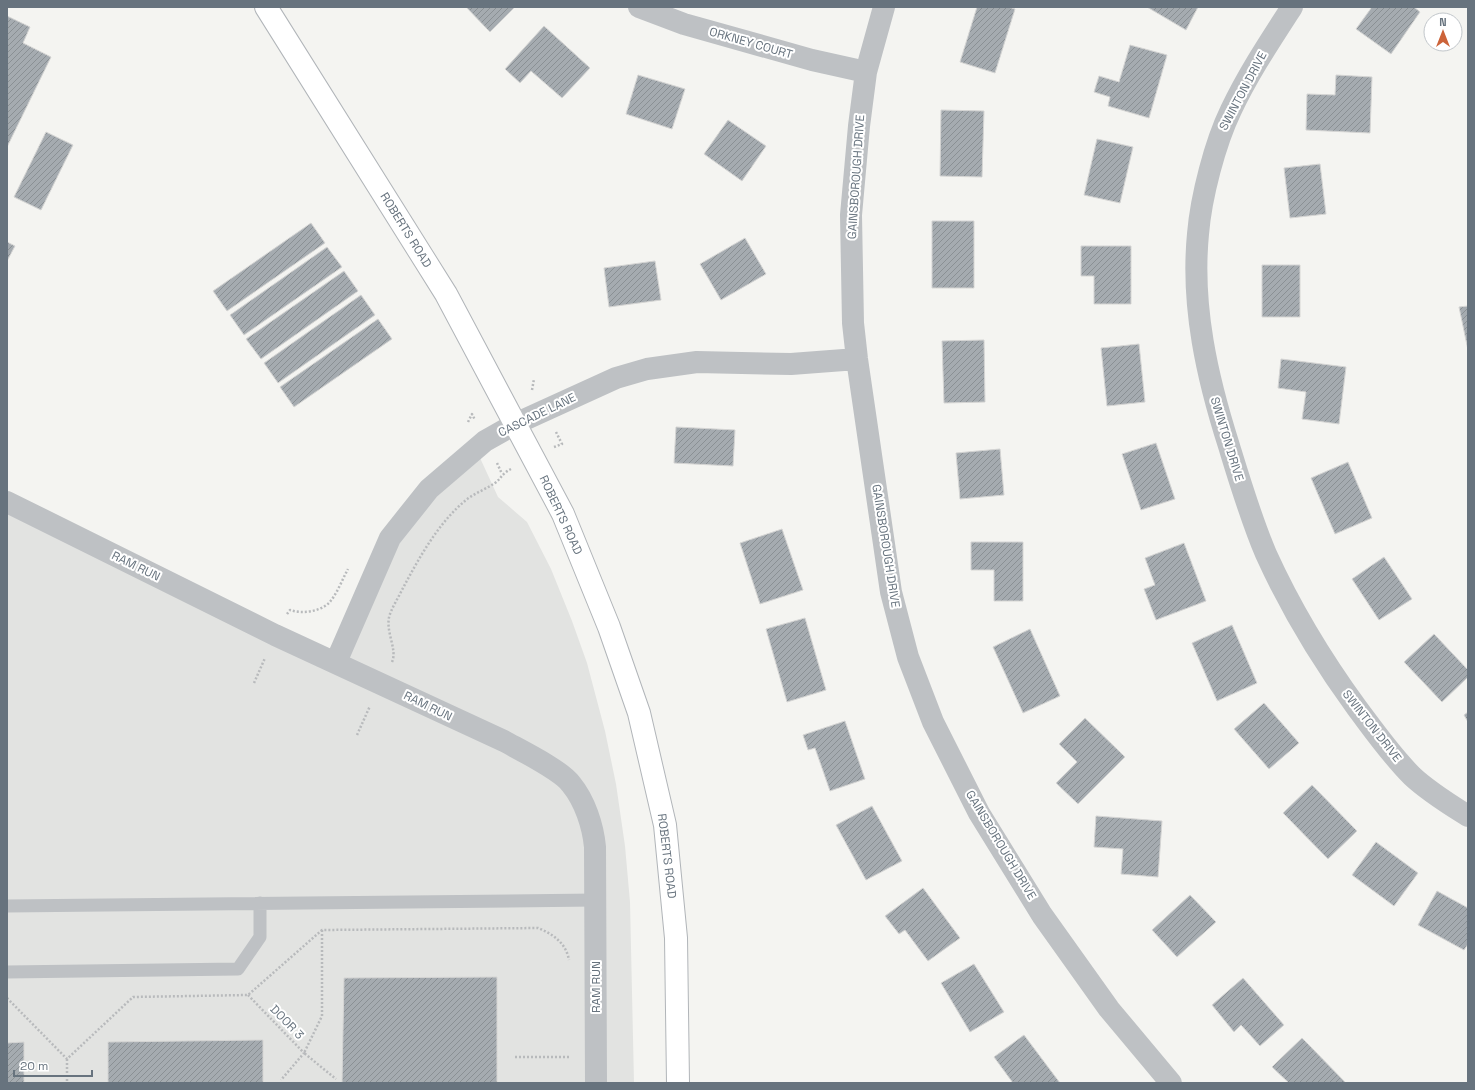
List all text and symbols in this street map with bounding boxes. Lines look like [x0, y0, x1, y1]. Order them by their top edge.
north arrow [1423, 12, 1463, 52]
text: N [1439, 15, 1447, 29]
street label: ORKNEY COURT [707, 23, 795, 63]
street label: SWINTON DRIVE [1215, 49, 1271, 133]
street label: GAINSBOROUGH DRIVE [844, 114, 868, 240]
street label: ROBERTS ROAD [377, 189, 436, 271]
street label: CASCADE LANE [496, 389, 579, 441]
street label: SWINTON DRIVE [1207, 395, 1247, 483]
street label: ROBERTS ROAD [536, 473, 586, 557]
street label: GAINSBOROUGH DRIVE [868, 483, 904, 609]
street label: RAM RUN [109, 547, 163, 585]
street label: RAM RUN [401, 687, 455, 725]
street label: SWINTON DRIVE [1339, 687, 1405, 765]
street label: GAINSBOROUGH DRIVE [962, 787, 1040, 903]
street label: ROBERTS ROAD [654, 812, 680, 900]
street label: RAM RUN [588, 961, 604, 1013]
street label: DOOR 3 [267, 1001, 307, 1043]
scale bar [14, 1052, 92, 1078]
text: 20 m [20, 1058, 48, 1074]

